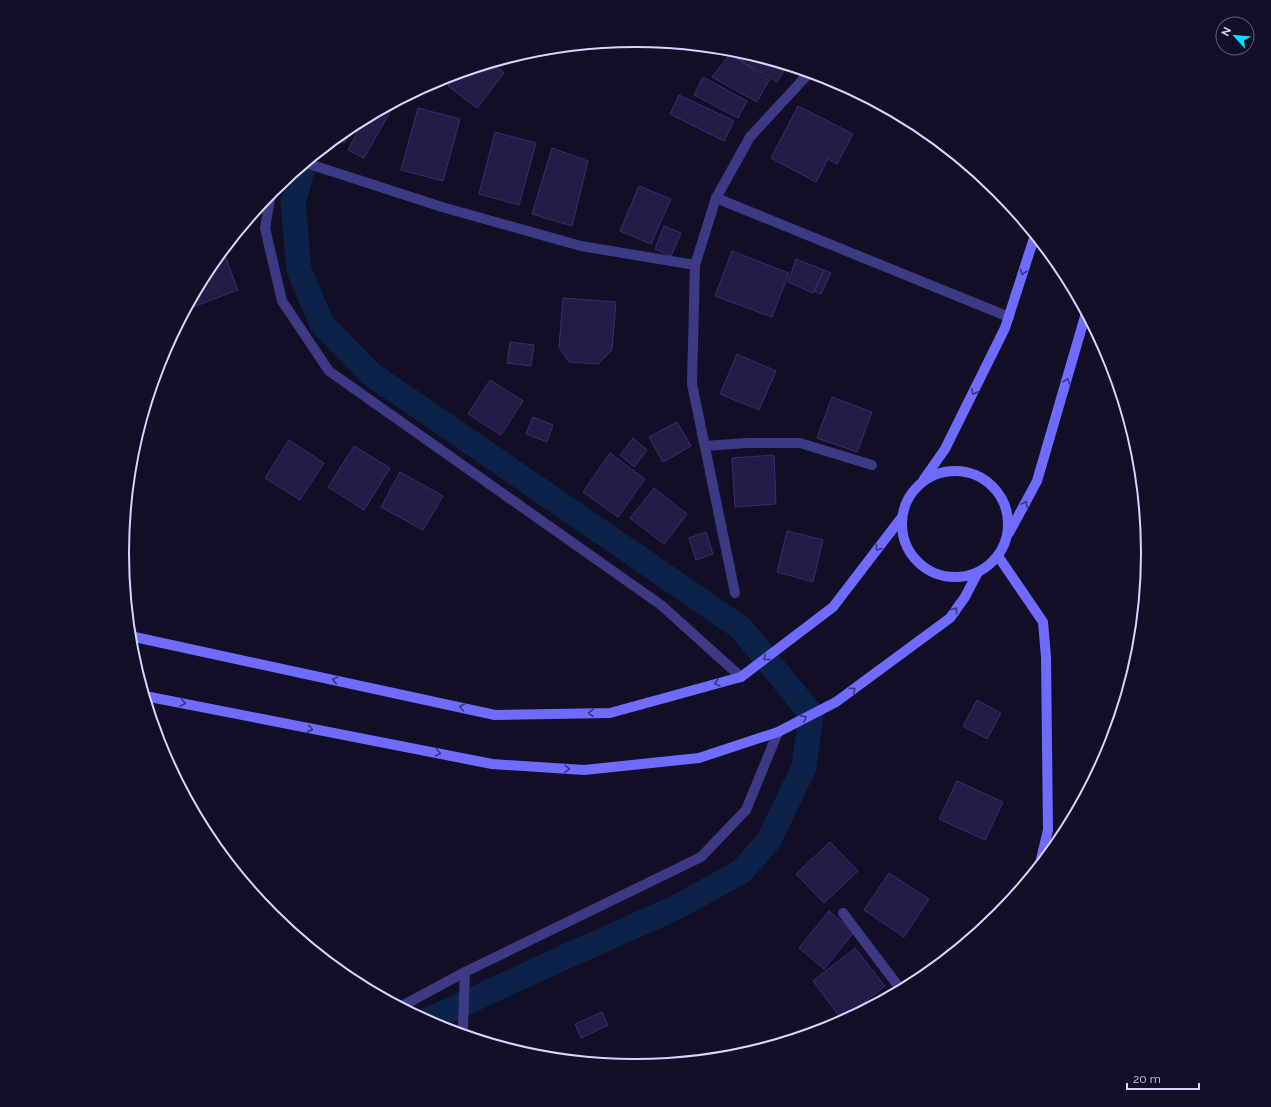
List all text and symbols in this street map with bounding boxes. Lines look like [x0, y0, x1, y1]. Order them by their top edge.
north arrow [1215, 16, 1255, 56]
text: N [1219, 25, 1234, 38]
one-way arrow [1019, 268, 1028, 275]
one-way arrow [1062, 378, 1071, 385]
one-way arrow [971, 387, 979, 395]
one-way arrow [1020, 501, 1027, 508]
one-way arrow [876, 544, 883, 551]
one-way arrow [951, 608, 958, 615]
one-way arrow [764, 653, 771, 660]
one-way arrow [332, 677, 338, 685]
one-way arrow [714, 678, 721, 687]
one-way arrow [849, 687, 856, 694]
one-way arrow [180, 699, 186, 707]
one-way arrow [459, 704, 465, 712]
one-way arrow [588, 709, 594, 717]
one-way arrow [800, 715, 807, 723]
one-way arrow [307, 724, 314, 732]
one-way arrow [435, 749, 441, 757]
one-way arrow [564, 765, 570, 774]
scale bar [1127, 1065, 1199, 1091]
text: 20 m [1133, 1072, 1161, 1086]

